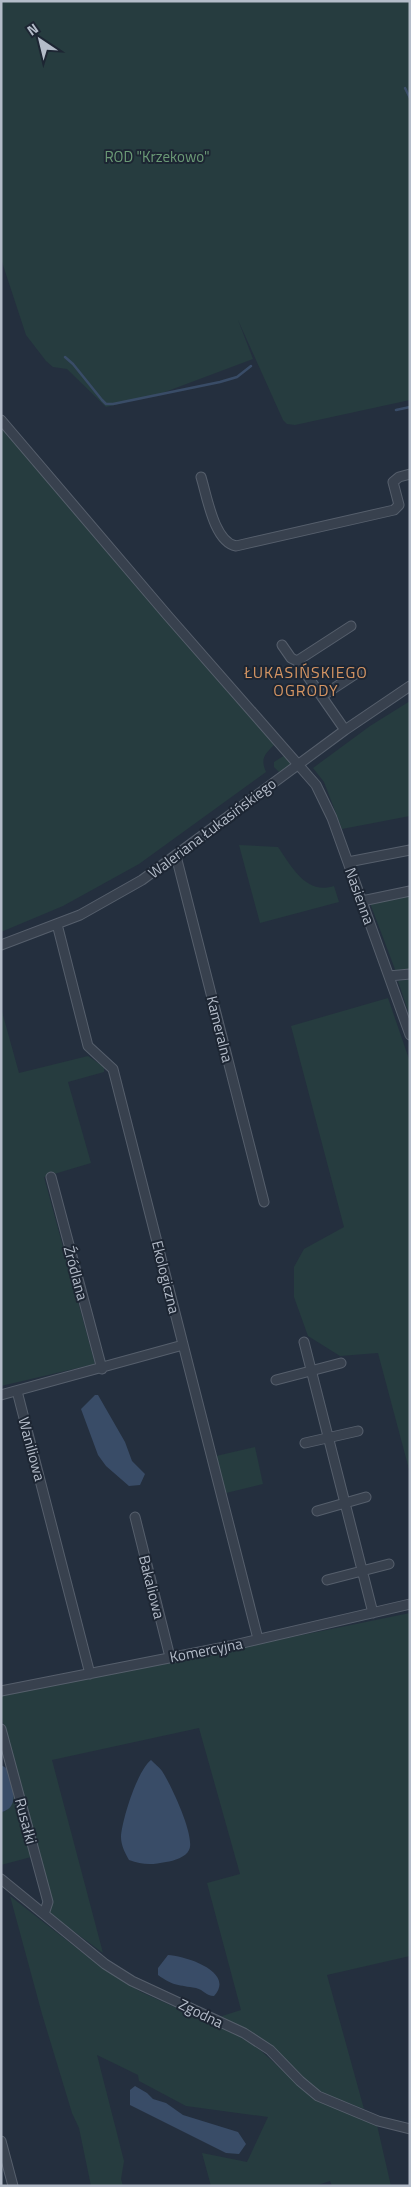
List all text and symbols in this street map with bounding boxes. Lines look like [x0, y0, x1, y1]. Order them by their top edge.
north arrow [15, 15, 65, 65]
text: N [22, 18, 42, 40]
park label: ROD "Krzekowo" [104, 145, 210, 168]
district label: ŁUKASIŃSKIEGO OGRODY [243, 660, 368, 702]
street label: Waleriana Łukasińskiego [143, 772, 281, 884]
street label: Nasienna [339, 864, 381, 928]
street label: Kameralna [201, 993, 239, 1065]
street label: Ekologiczna [146, 1238, 186, 1316]
street label: Źródlana [58, 1243, 94, 1303]
street label: Waniliowa [12, 1414, 52, 1484]
street label: Bakaliowa [133, 1553, 171, 1622]
street label: Komercyjna [167, 1632, 245, 1668]
street label: Rusałki [9, 1795, 43, 1847]
street label: Zgodna [175, 1992, 228, 2034]

